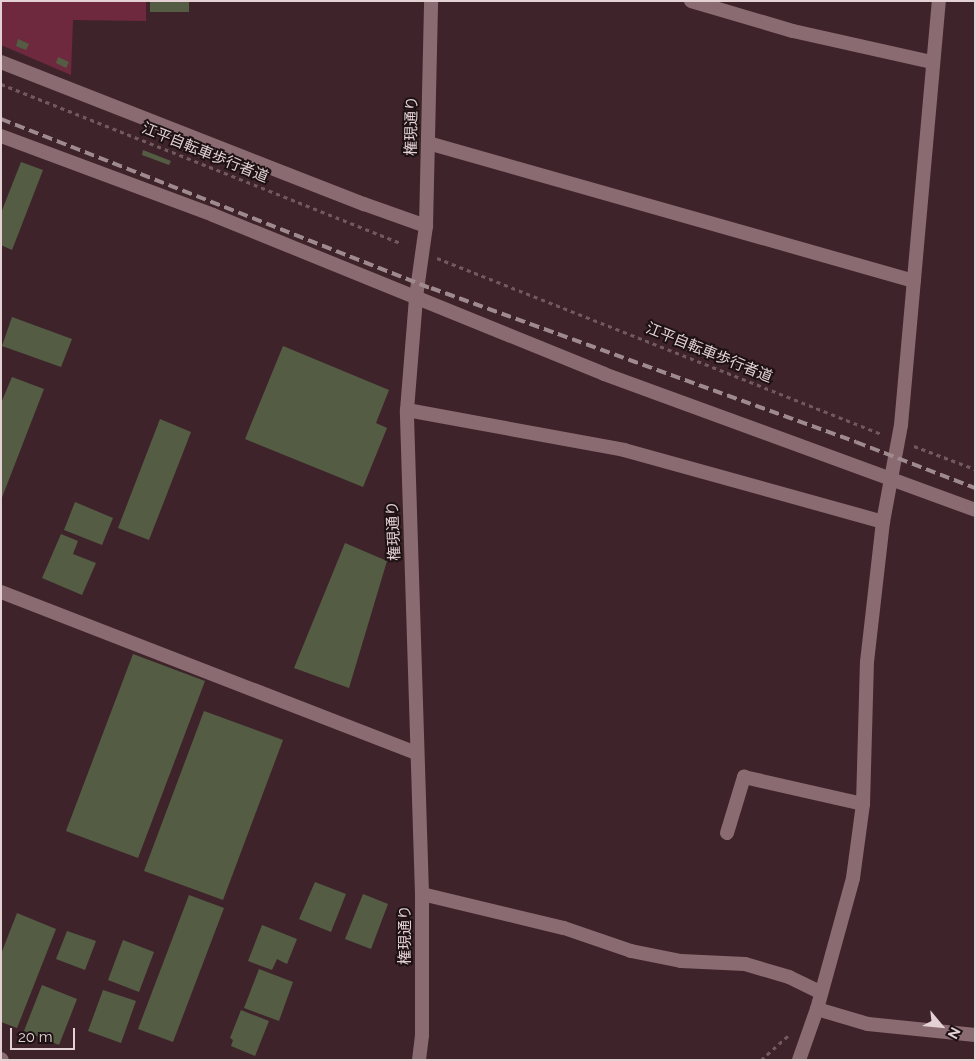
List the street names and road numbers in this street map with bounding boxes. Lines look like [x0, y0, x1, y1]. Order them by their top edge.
street label: 権現通り [402, 96, 422, 156]
street label: 江平自転車歩行者道 [139, 119, 271, 187]
street label: 江平自転車歩行者道 [643, 319, 775, 387]
street label: 権現通り [384, 501, 404, 561]
street label: 権現通り [397, 905, 415, 965]

